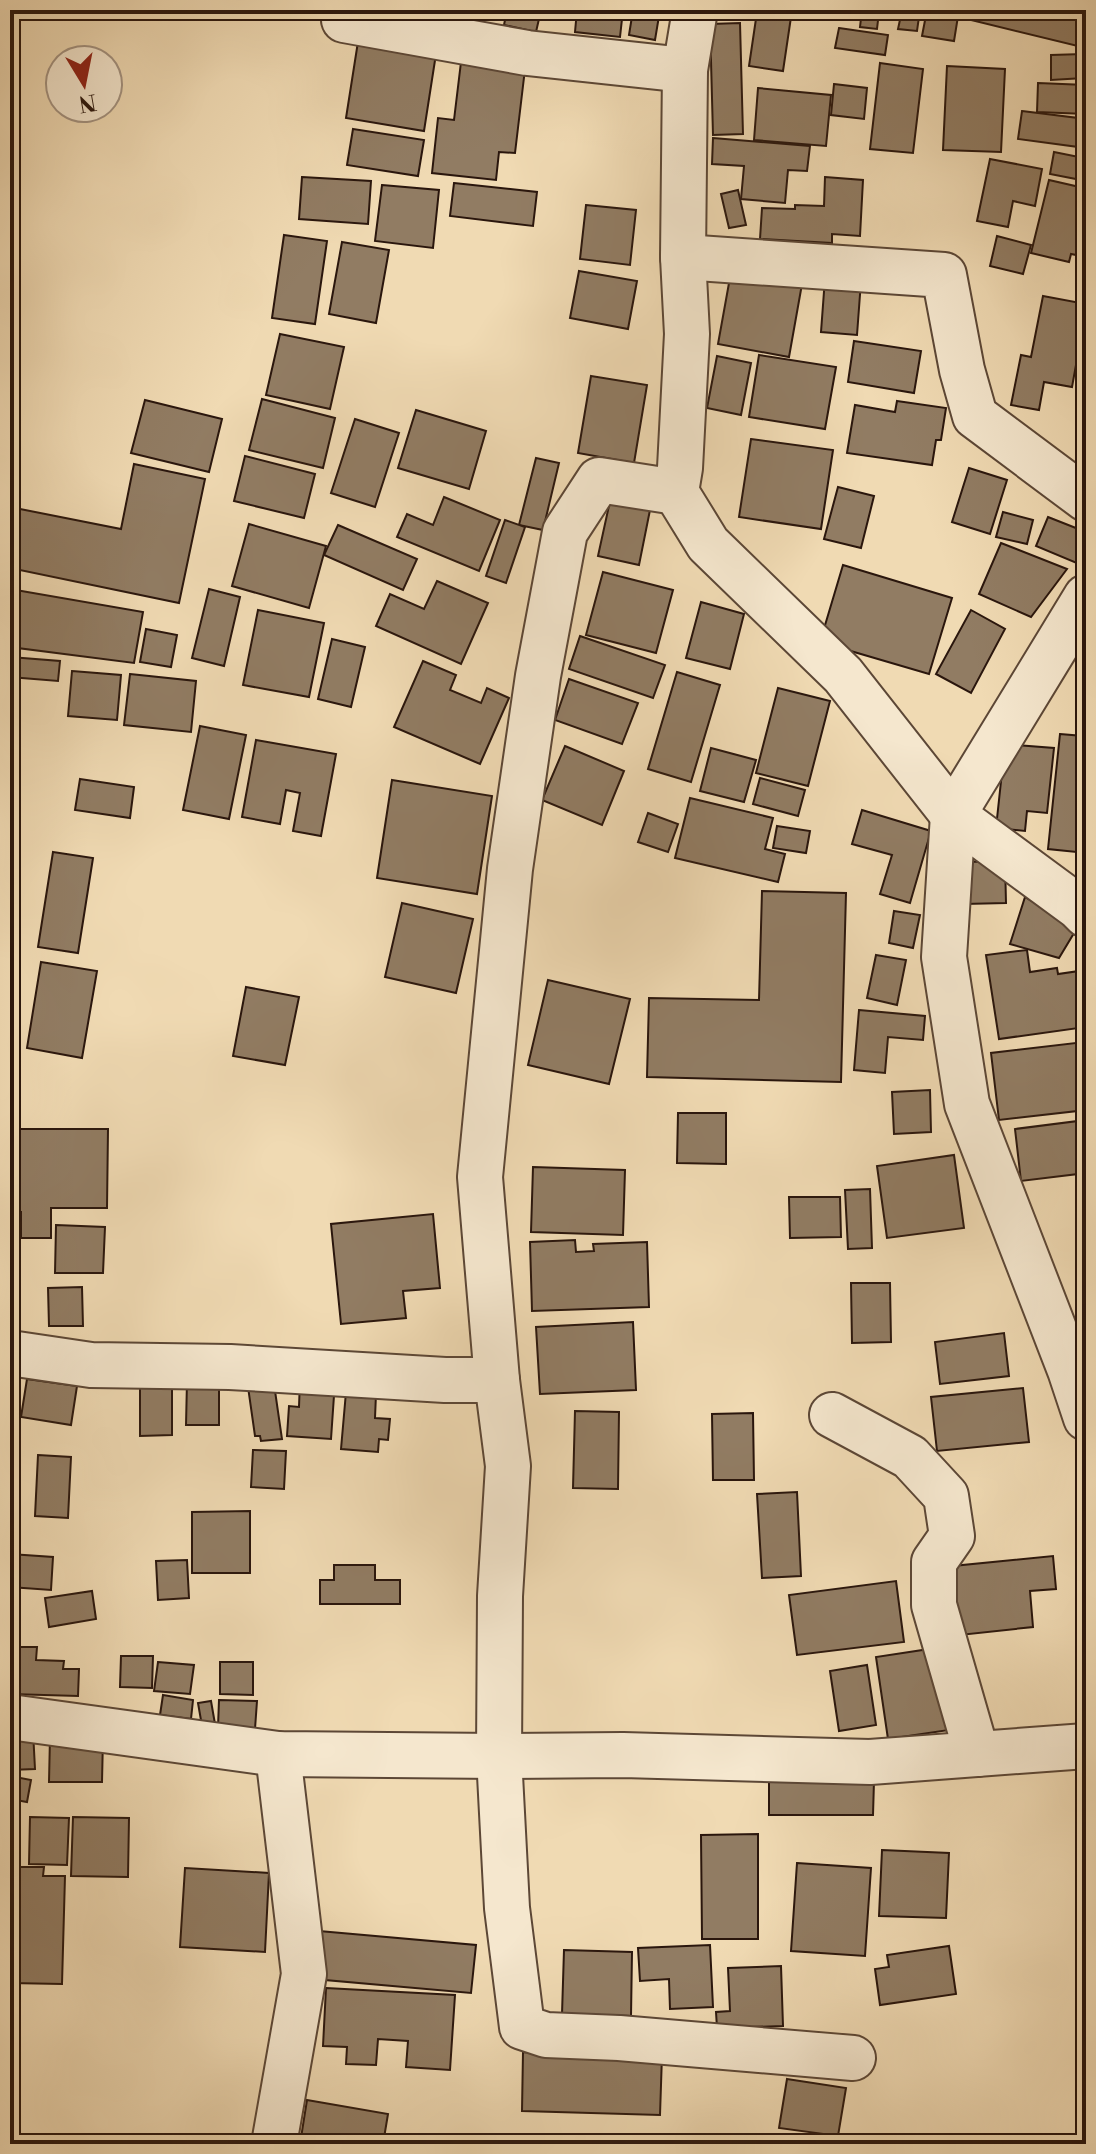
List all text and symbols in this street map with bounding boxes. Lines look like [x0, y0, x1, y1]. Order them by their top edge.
north arrow [44, 44, 124, 124]
text: N [76, 87, 98, 117]

